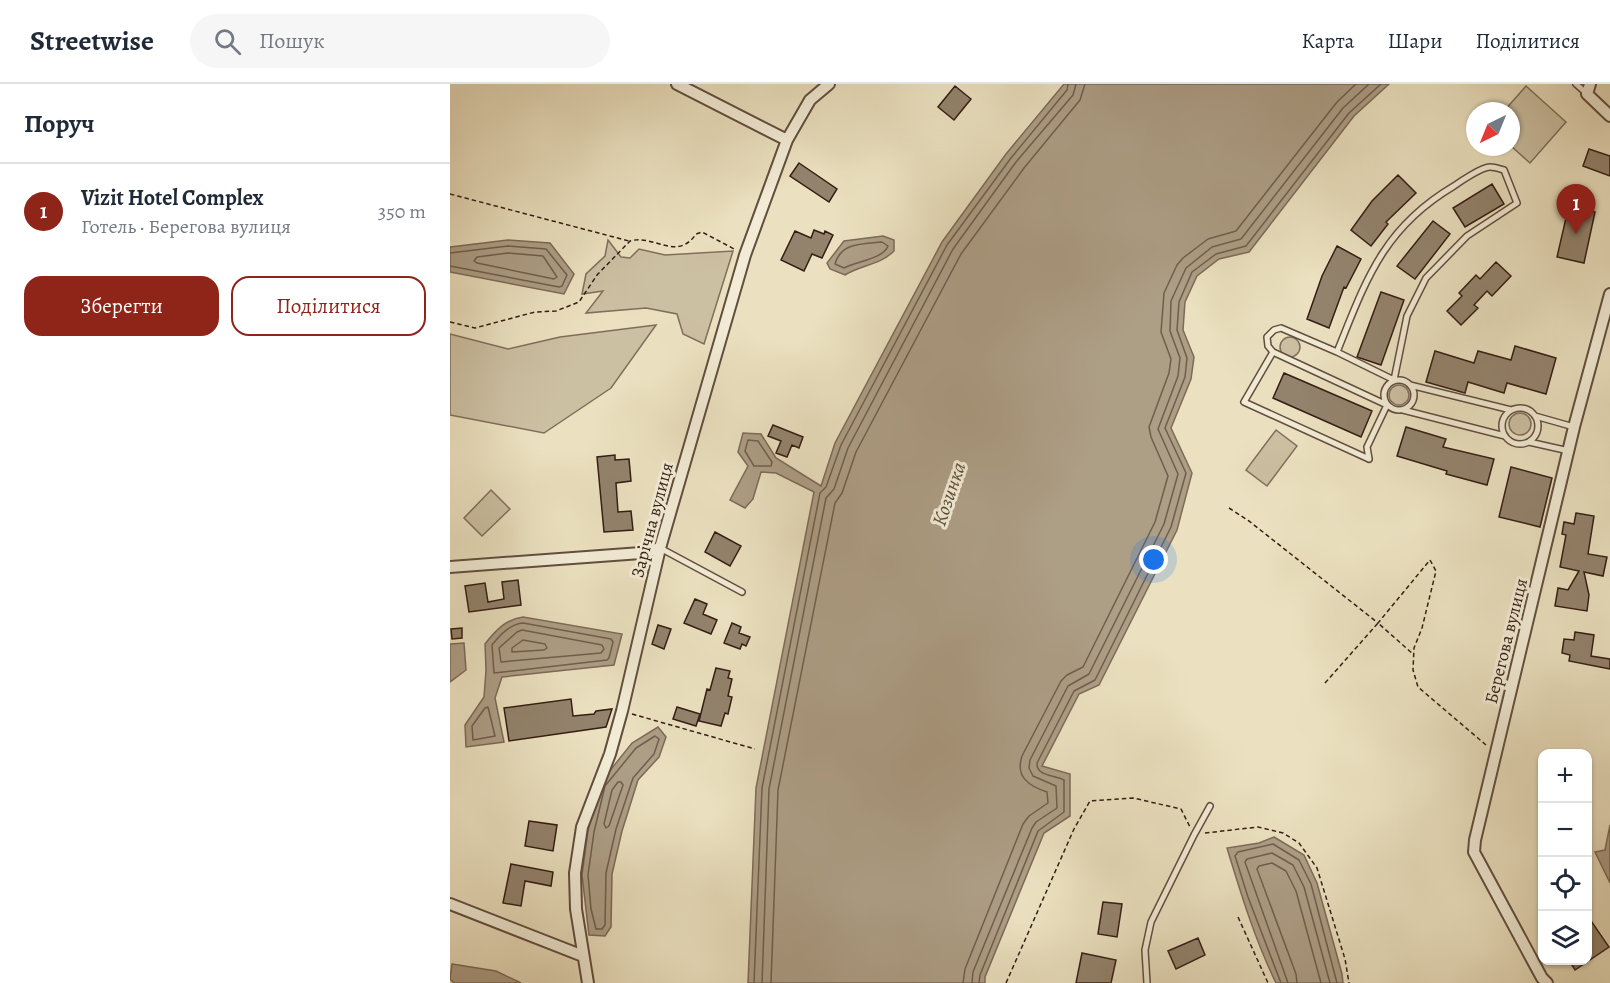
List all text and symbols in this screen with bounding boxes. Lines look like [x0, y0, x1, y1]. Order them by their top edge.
search box [190, 14, 610, 68]
text: Streetwise [30, 22, 154, 60]
icon: search [211, 25, 244, 58]
text: Пошук [259, 26, 325, 56]
text: Карта [1302, 27, 1354, 55]
text: Шари [1387, 27, 1442, 55]
text: Поділитися [1475, 27, 1580, 55]
north arrow [1466, 102, 1520, 156]
text: Поруч [24, 106, 95, 141]
text: Vizit Hotel Complex [81, 183, 263, 213]
pin: 1 [1556, 184, 1596, 234]
text: 1 [40, 198, 47, 225]
text: 350 m [378, 198, 426, 225]
text: Готель · Берегова вулиця [81, 213, 291, 240]
button: Зберегти [24, 276, 219, 336]
button: Поділитися [231, 276, 426, 336]
water label: Козинка [926, 459, 972, 529]
street label: Зарічна вулиця [625, 460, 679, 580]
your location [1139, 545, 1168, 574]
street label: Берегова вулиця [1479, 576, 1533, 706]
map controls [1538, 749, 1592, 965]
button: + [1538, 749, 1592, 803]
button: − [1538, 803, 1592, 857]
button: locate [1538, 857, 1592, 911]
button: layers [1538, 911, 1592, 965]

